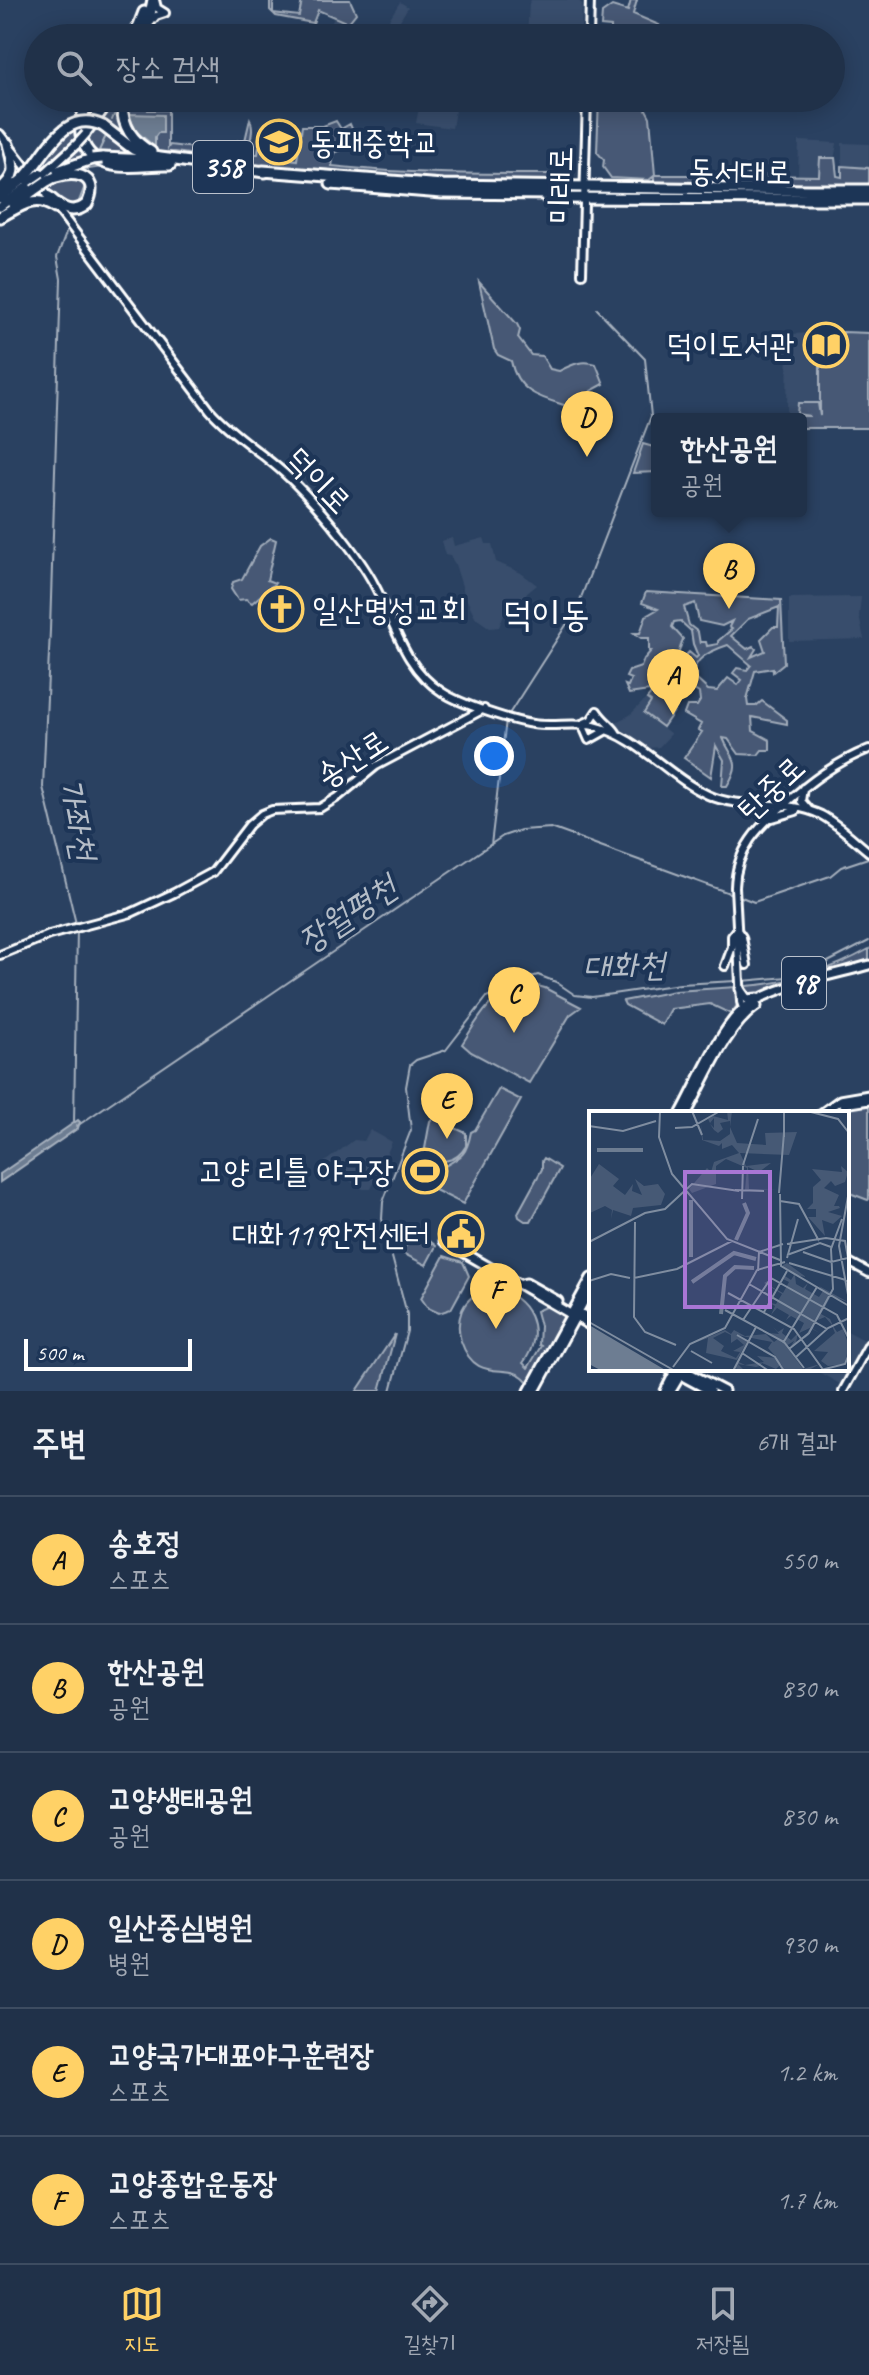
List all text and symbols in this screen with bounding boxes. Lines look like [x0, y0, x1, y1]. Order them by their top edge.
search box [24, 24, 845, 112]
icon: search [52, 46, 96, 90]
text: 장소 검색 [116, 49, 220, 87]
school or university icon: 동패중학교 [255, 118, 303, 166]
place label: 동패중학교 [310, 122, 439, 163]
road number: 358 [193, 141, 253, 193]
street label: 미래로 [539, 146, 582, 224]
street label: 동서대로 [688, 150, 792, 193]
library icon: 덕이도서관 [802, 321, 850, 369]
place label: 덕이도서관 [666, 325, 795, 366]
pin: D [561, 391, 613, 457]
popup [651, 413, 807, 517]
text: 한산공원 [681, 429, 777, 467]
street label: 덕이로 [277, 438, 360, 522]
text: 공원 [681, 468, 723, 501]
pin: B [703, 543, 755, 609]
church icon: 일산명성교회 [257, 585, 305, 633]
place label: 일산명성교회 [312, 589, 467, 630]
district label: 덕이동 [503, 591, 589, 637]
pin: A [647, 649, 699, 715]
street label: 송산로 [309, 720, 396, 797]
your location [474, 736, 514, 776]
street label: 탄중로 [729, 747, 814, 830]
water label: 가좌천 [49, 775, 107, 867]
water label: 장월평천 [290, 863, 408, 962]
water label: 대화천 [582, 942, 669, 988]
road number: 98 [782, 957, 826, 1009]
pin: C [488, 967, 540, 1033]
pin: E [421, 1073, 473, 1139]
inset map [589, 1111, 849, 1371]
sports icon: 고양 리틀 야구장 [401, 1147, 449, 1195]
place label: 고양 리틀 야구장 [198, 1151, 394, 1192]
public building icon: 대화119안전센터 [437, 1210, 485, 1258]
place label: 대화119안전센터 [232, 1214, 430, 1255]
pin: F [470, 1263, 522, 1329]
scale bar [24, 1335, 192, 1371]
text: 500 m [36, 1339, 83, 1367]
text: 주변 [32, 1421, 87, 1464]
text: 6개 결과 [756, 1426, 837, 1459]
text: 송호정 [108, 1524, 180, 1562]
text: A [51, 1544, 65, 1577]
text: 550 m [781, 1544, 837, 1577]
text: 스포츠 [108, 1563, 171, 1596]
text: 한산공원 [108, 1652, 205, 1690]
text: B [51, 1672, 65, 1705]
text: 830 m [781, 1672, 837, 1705]
text: 공원 [108, 1691, 150, 1724]
text: 고양생태공원 [108, 1780, 253, 1818]
text: C [52, 1800, 64, 1833]
text: 830 m [781, 1800, 837, 1833]
text: 공원 [108, 1819, 150, 1852]
text: 일산중심병원 [108, 1908, 253, 1946]
text: D [50, 1928, 66, 1961]
text: 930 m [781, 1928, 837, 1961]
text: 병원 [108, 1947, 150, 1980]
text: 고양국가대표야구훈련장 [108, 2036, 374, 2074]
text: E [51, 2056, 65, 2089]
text: 1.2 km [777, 2056, 837, 2089]
text: 스포츠 [108, 2075, 171, 2108]
text: 고양종합운동장 [108, 2164, 277, 2202]
text: F [52, 2184, 64, 2217]
text: 1.7 km [777, 2184, 837, 2217]
text: 스포츠 [108, 2203, 171, 2236]
tab: 지도 [120, 2282, 164, 2358]
tab: 길찾기 [403, 2282, 457, 2358]
tab: 저장됨 [696, 2282, 749, 2358]

